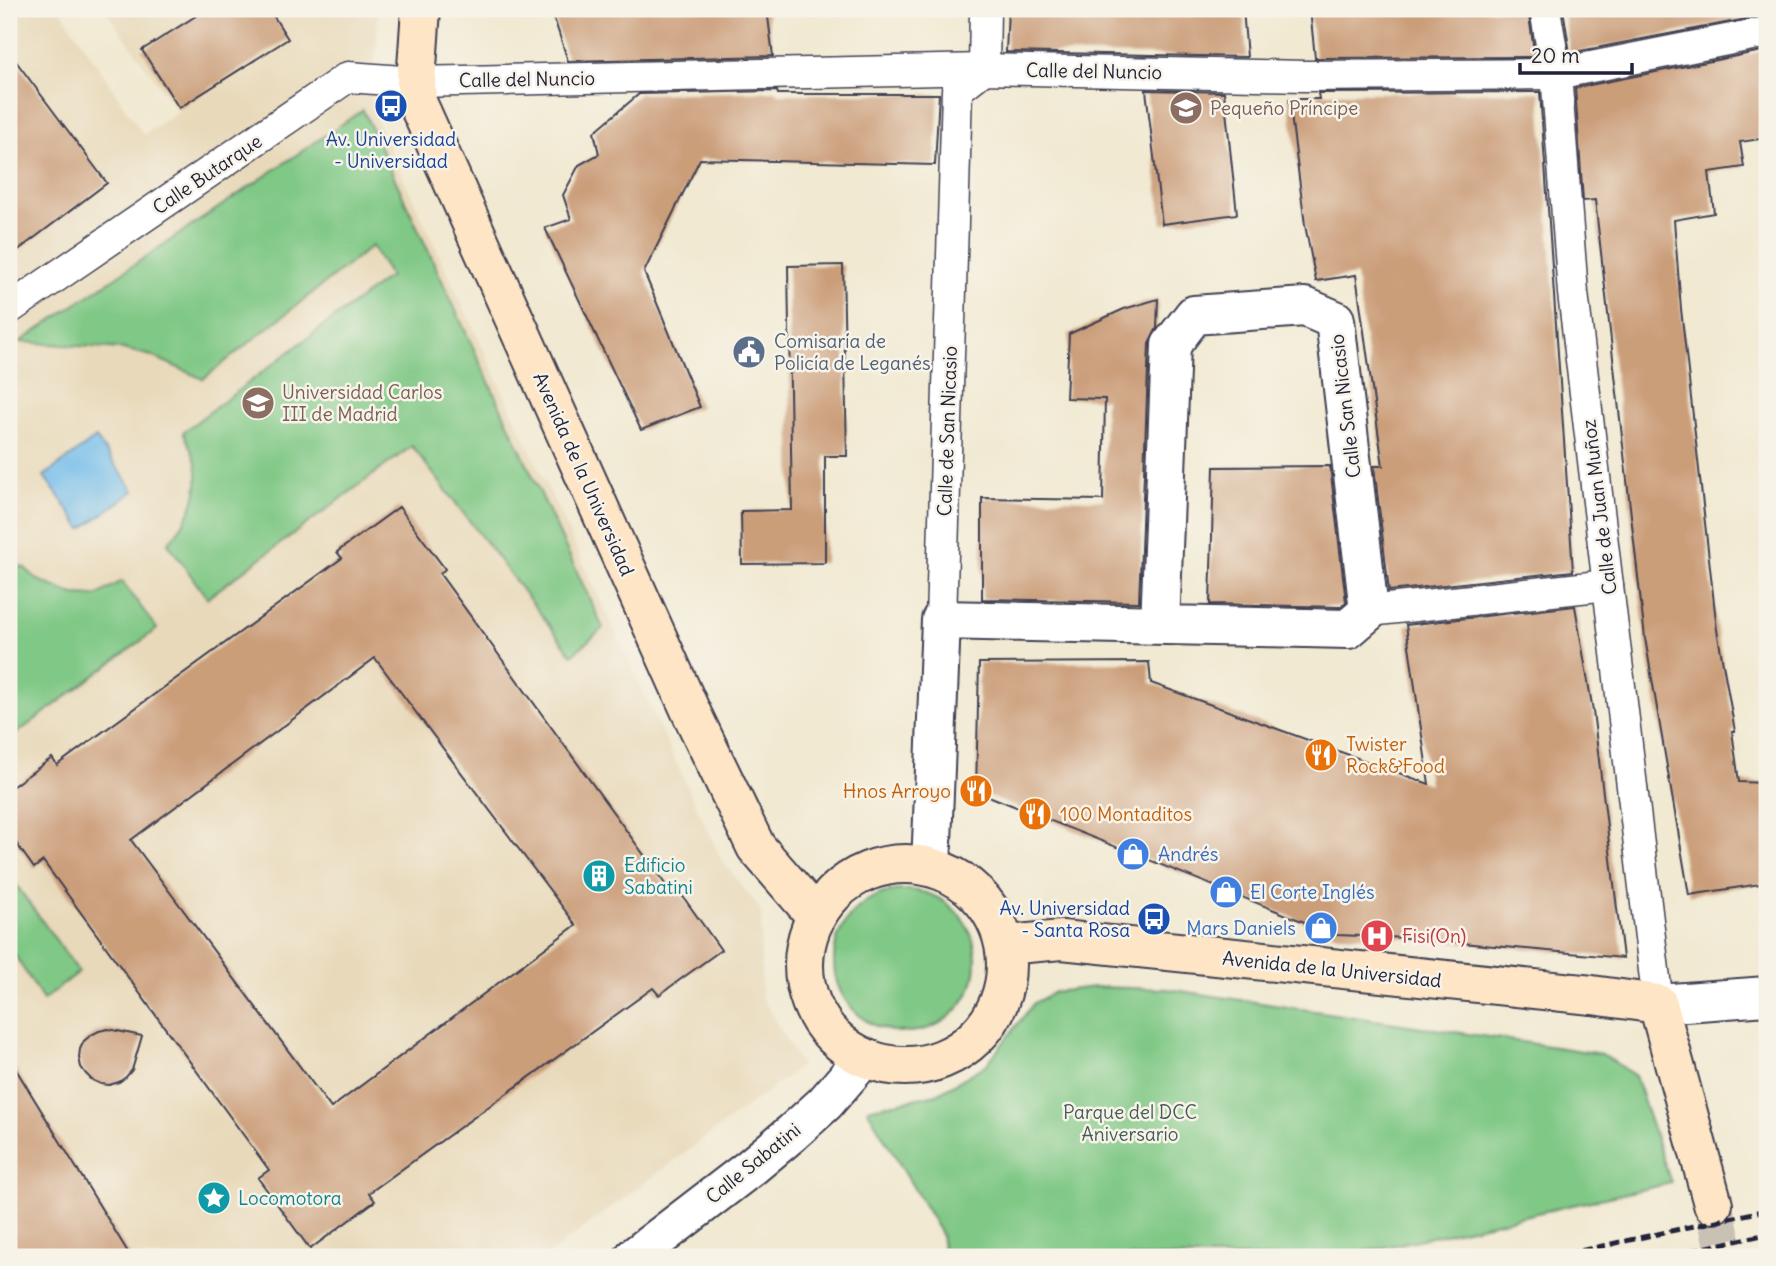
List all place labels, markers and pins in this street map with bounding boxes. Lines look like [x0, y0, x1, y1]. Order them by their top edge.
bus stop icon: Av. Universidad - Universidad [372, 87, 410, 125]
school or university icon: Pequeño Príncipe [1167, 89, 1205, 127]
place label: Pequeño Príncipe [1210, 96, 1358, 120]
place label: Av. Universidad - Universidad [326, 127, 456, 173]
place label: Comisaría de Policía de Leganés [774, 329, 931, 375]
public building icon: Comisaría de Policía de Leganés [730, 333, 768, 371]
place label: Universidad Carlos III de Madrid [282, 380, 442, 426]
school or university icon: Universidad Carlos III de Madrid [239, 384, 277, 422]
place label: Twister Rock&Food [1346, 732, 1445, 778]
restaurant icon: Twister Rock&Food [1302, 736, 1340, 774]
restaurant icon: Hnos Arroyo [957, 772, 995, 810]
place label: Hnos Arroyo [843, 779, 951, 803]
restaurant icon: 100 Montaditos [1016, 795, 1054, 833]
place label: 100 Montaditos [1060, 802, 1192, 826]
shop icon: Andrés [1114, 835, 1152, 873]
place label: Andrés [1158, 842, 1218, 866]
place label: Edificio Sabatini [624, 853, 693, 899]
building icon: Edificio Sabatini [580, 857, 618, 895]
shop icon: El Corte Inglés [1207, 873, 1245, 911]
place label: El Corte Inglés [1250, 880, 1375, 904]
place label: Av. Universidad - Santa Rosa [999, 896, 1130, 942]
bus stop icon: Av. Universidad - Santa Rosa [1135, 900, 1173, 938]
shop icon: Mars Daniels [1302, 909, 1340, 947]
place label: Mars Daniels [1186, 916, 1296, 940]
hospital icon: Fisi(On) [1358, 917, 1396, 955]
place label: Fisi(On) [1402, 924, 1466, 948]
place icon: Locomotora [195, 1179, 233, 1217]
place label: Locomotora [238, 1186, 342, 1210]

